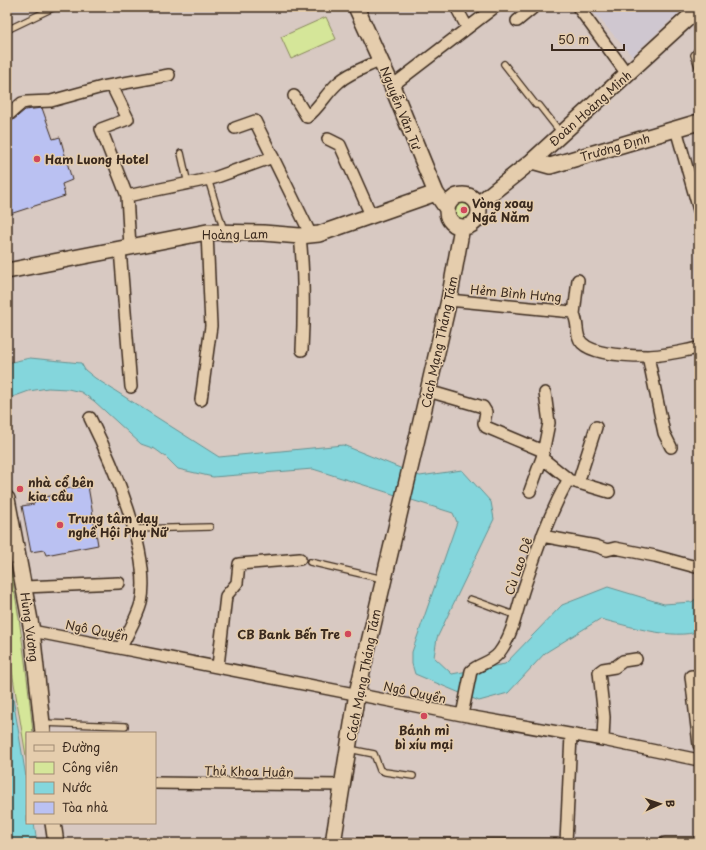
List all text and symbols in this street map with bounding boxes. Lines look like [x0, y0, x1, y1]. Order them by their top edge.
scale bar [552, 26, 624, 52]
text: 50 m [558, 30, 589, 48]
street label: Nguyễn Văn Tư [376, 64, 426, 153]
street label: Đoàn Hoàng Minh [545, 66, 635, 150]
street label: Trương Định [578, 128, 652, 166]
place label: Ham Luong Hotel [45, 150, 148, 168]
marker: Ham Luong Hotel [32, 154, 42, 164]
place label: Vòng xoay Ngã Năm [472, 194, 534, 226]
marker: Vòng xoay Ngã Năm [459, 205, 469, 215]
street label: Hoàng Lam [202, 224, 268, 244]
street label: Cách Mạng Tháng Tám [416, 274, 462, 410]
street label: Hẻm Bình Hưng [470, 280, 562, 306]
place label: nhà cổ bên kia cầu [28, 473, 94, 505]
marker: nhà cổ bên kia cầu [15, 484, 25, 494]
place label: Trung tâm dạy nghề Hội Phụ Nữ [68, 509, 169, 541]
marker: Trung tâm dạy nghề Hội Phụ Nữ [55, 520, 65, 530]
street label: Cù Lao Dê [500, 534, 536, 597]
street label: Hùng Vương [16, 591, 44, 663]
street label: Cách Mạng Tháng Tám [341, 607, 385, 743]
street label: Ngô Quyền [64, 615, 130, 645]
place label: CB Bank Bến Tre [237, 625, 340, 643]
marker: CB Bank Bến Tre [343, 629, 353, 639]
street label: Ngô Quyền [382, 677, 448, 707]
marker: Bánh mì bì xíu mại [419, 711, 429, 721]
place label: Bánh mì bì xíu mại [395, 721, 453, 753]
legend [26, 732, 156, 824]
text: Đường [62, 738, 100, 756]
text: Công viên [62, 758, 118, 776]
street label: Thủ Khoa Huân [204, 761, 294, 781]
text: Nước [62, 778, 92, 796]
north arrow [640, 784, 680, 824]
text: Tòa nhà [62, 798, 109, 816]
text: B [662, 799, 679, 808]

